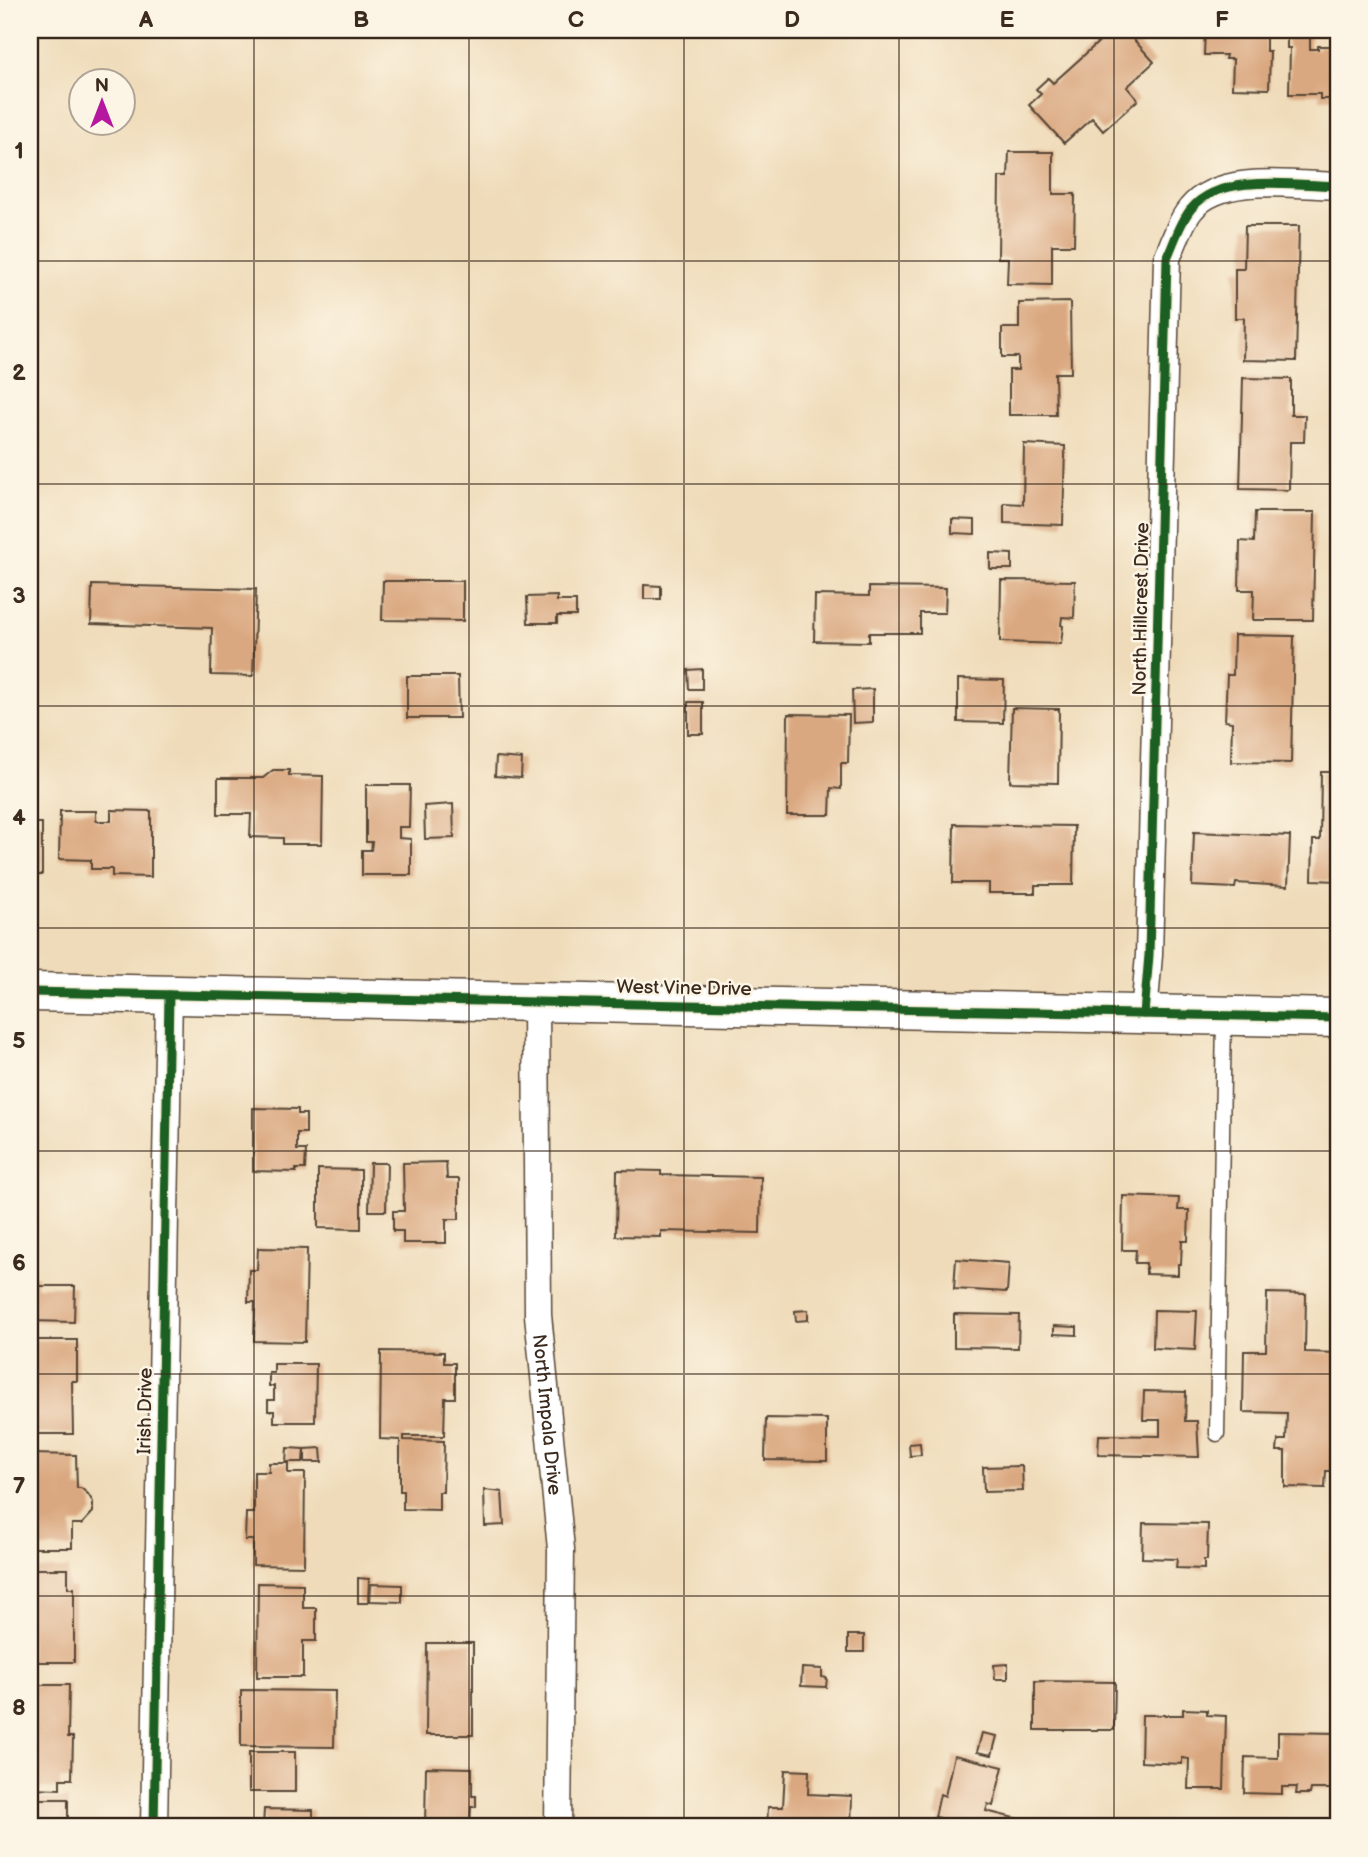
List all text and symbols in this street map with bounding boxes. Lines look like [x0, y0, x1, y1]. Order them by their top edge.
text: A [138, 6, 154, 34]
text: B [353, 6, 369, 34]
text: C [568, 6, 584, 34]
text: D [784, 6, 800, 34]
text: E [1000, 6, 1015, 34]
text: F [1215, 6, 1229, 34]
north arrow [66, 66, 136, 136]
text: N [95, 75, 109, 98]
text: 1 [14, 137, 24, 165]
text: 2 [12, 359, 26, 387]
street label: North Hillcrest Drive [1128, 522, 1155, 696]
text: 3 [12, 582, 26, 610]
text: 4 [12, 804, 26, 832]
street label: West Vine Drive [616, 976, 752, 1001]
text: 5 [12, 1027, 26, 1055]
text: 6 [12, 1249, 26, 1277]
street label: North Impala Drive [527, 1333, 566, 1496]
street label: Irish Drive [133, 1367, 158, 1455]
text: 7 [13, 1472, 26, 1500]
text: 8 [12, 1694, 26, 1722]

